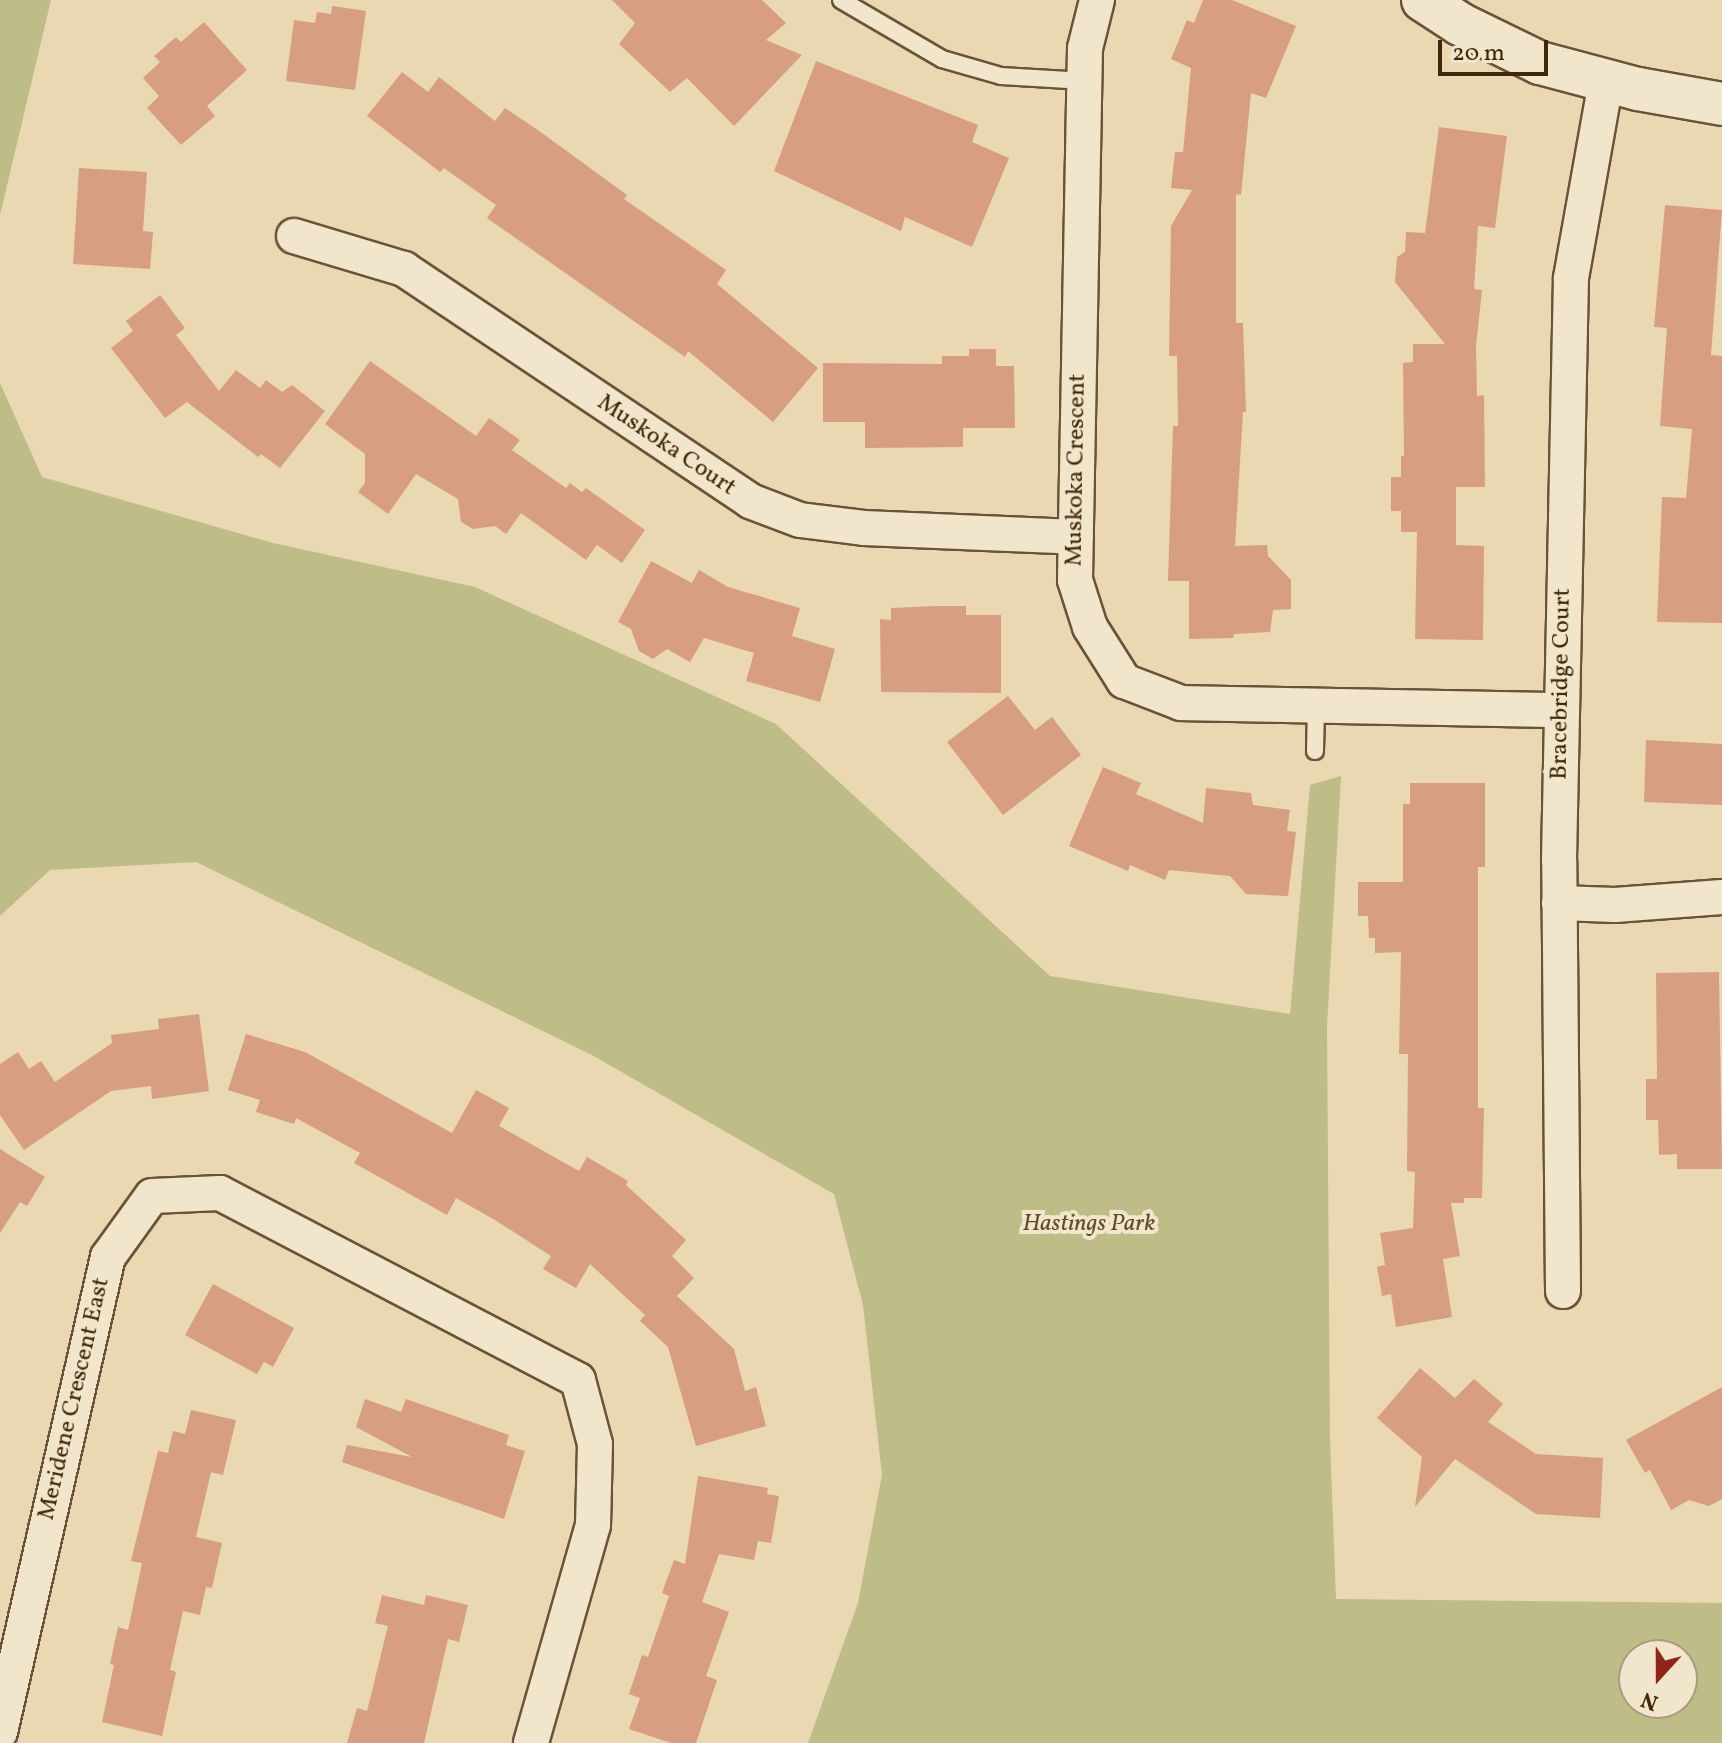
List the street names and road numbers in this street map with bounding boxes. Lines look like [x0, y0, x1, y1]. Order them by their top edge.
street label: Muskoka Crescent [1061, 373, 1093, 567]
street label: Muskoka Court [591, 389, 741, 503]
street label: Bracebridge Court [1546, 588, 1578, 780]
street label: Meridene Crescent East [33, 1275, 117, 1523]

